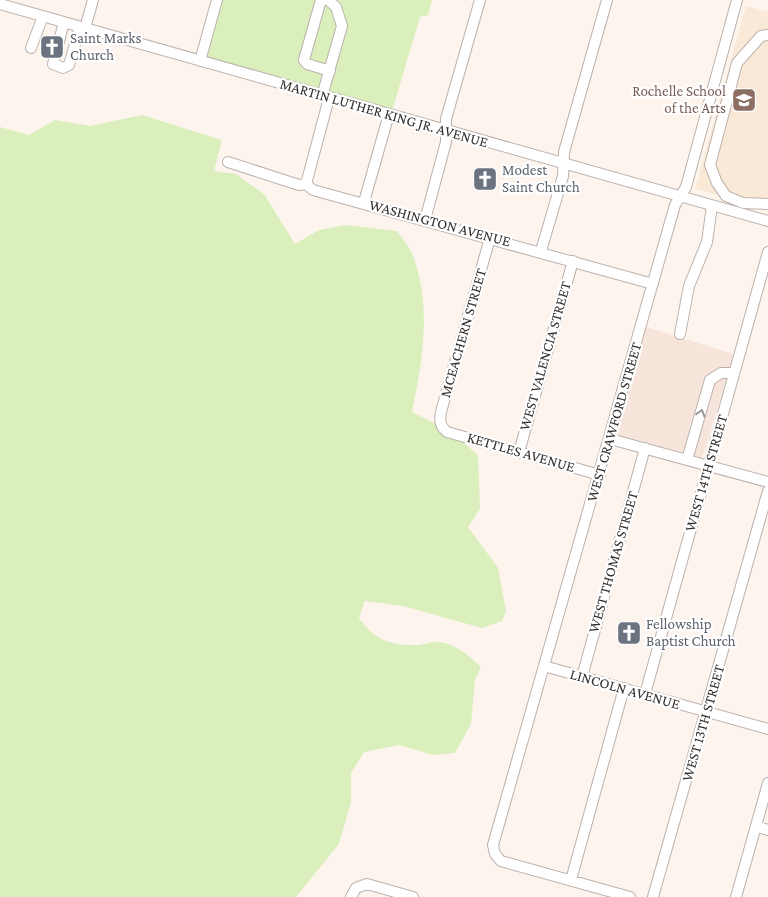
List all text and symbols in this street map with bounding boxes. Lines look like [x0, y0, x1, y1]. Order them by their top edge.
place label: Saint Marks Church [70, 30, 141, 63]
church icon: Saint Marks Church [39, 34, 65, 60]
street label: MARTIN LUTHER KING JR. AVENUE [278, 76, 490, 151]
place label: Rochelle School of the Arts [632, 83, 726, 116]
school or university icon: Rochelle School of the Arts [731, 87, 757, 113]
place label: Modest Saint Church [502, 162, 580, 195]
church icon: Modest Saint Church [472, 166, 498, 192]
street label: WASHINGTON AVENUE [367, 196, 513, 250]
street label: MCEACHERN STREET [437, 267, 489, 399]
street label: WEST VALENCIA STREET [516, 280, 574, 432]
street label: WEST CRAWFORD STREET [584, 341, 644, 503]
one-way arrow [695, 409, 705, 417]
street label: WEST 14TH STREET [682, 413, 730, 533]
street label: KETTLES AVENUE [465, 429, 577, 475]
street label: WEST THOMAS STREET [585, 489, 641, 635]
place label: Fellowship Baptist Church [646, 616, 736, 650]
church icon: Fellowship Baptist Church [616, 620, 642, 646]
street label: WEST 13TH STREET [679, 663, 727, 783]
street label: LINCOLN AVENUE [568, 666, 682, 712]

